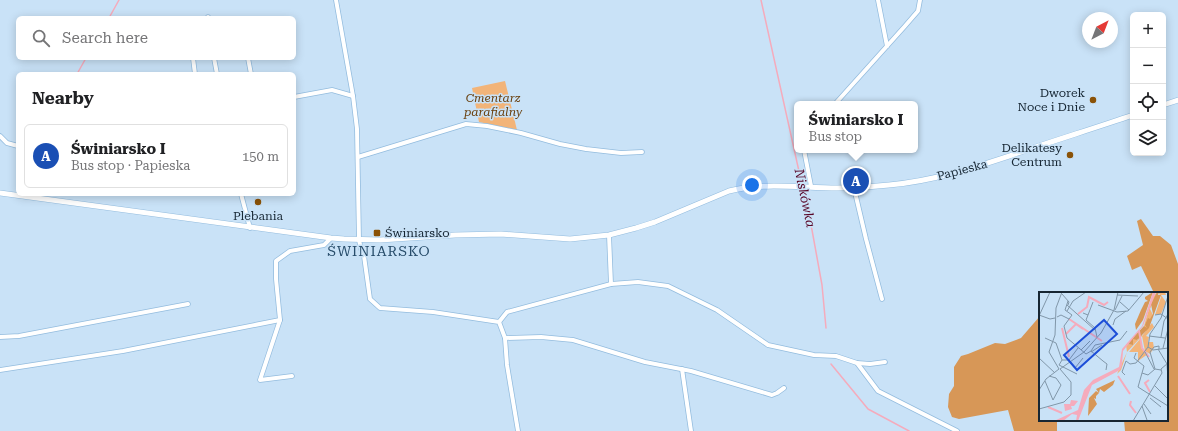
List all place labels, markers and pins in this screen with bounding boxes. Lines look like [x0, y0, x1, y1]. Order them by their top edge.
place label: Dworek Noce i Dnie [1018, 86, 1085, 114]
marker: Dworek Noce i Dnie [1088, 95, 1098, 105]
place label: Delikatesy Centrum [1001, 141, 1063, 169]
marker: Delikatesy Centrum [1065, 150, 1075, 160]
pin: A [843, 166, 869, 196]
marker: Plebania [253, 197, 263, 207]
place label: Plebania [233, 209, 283, 223]
place label: Świniarsko [385, 226, 450, 240]
marker: Świniarsko [372, 228, 382, 238]

